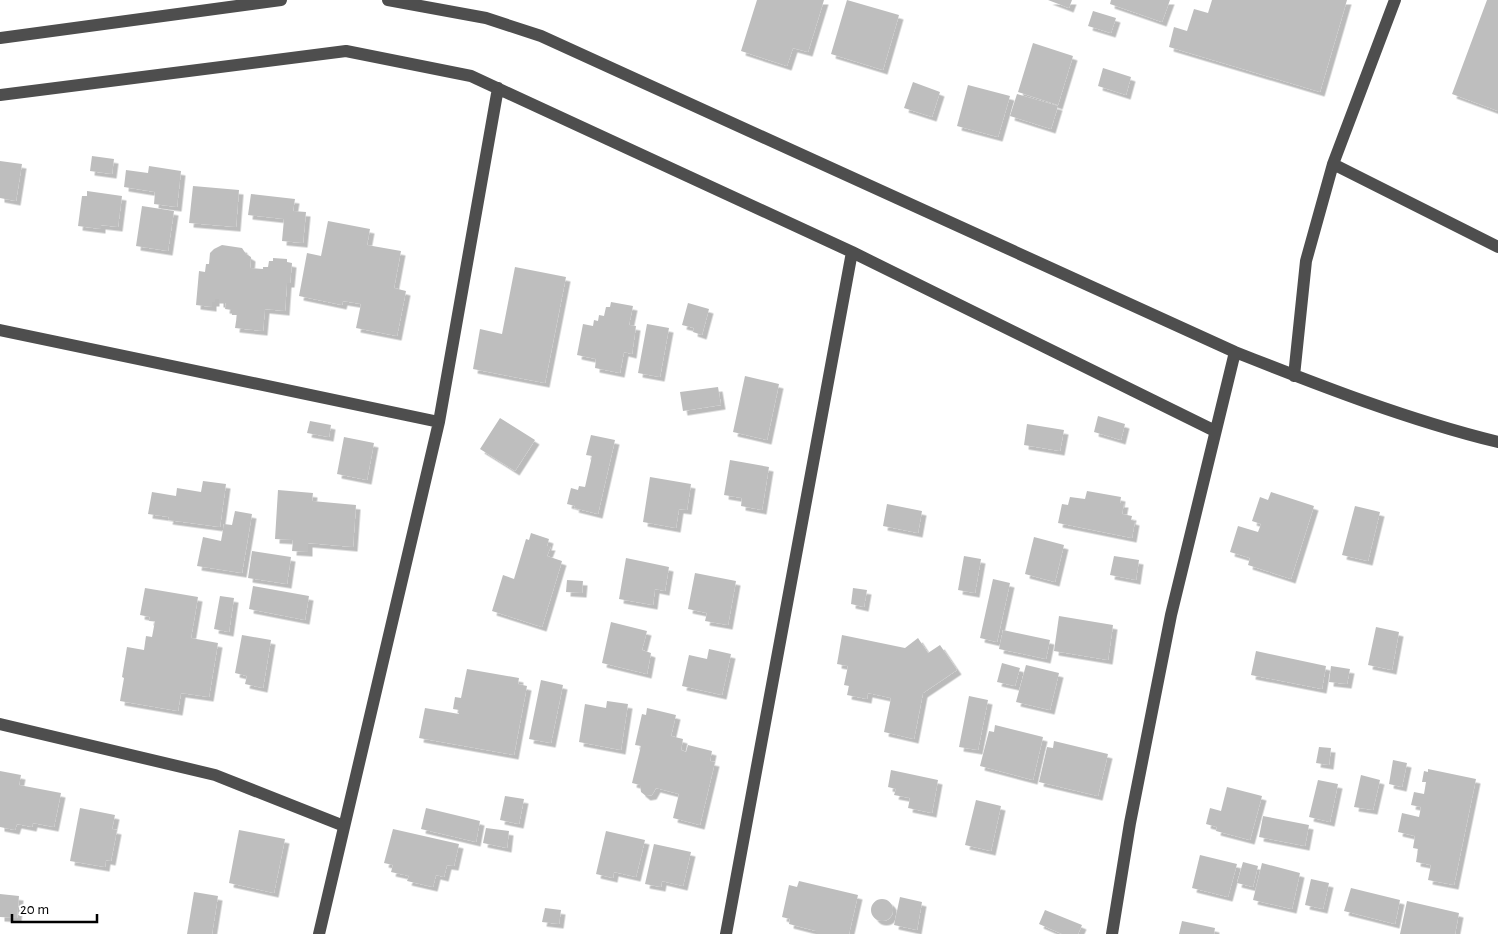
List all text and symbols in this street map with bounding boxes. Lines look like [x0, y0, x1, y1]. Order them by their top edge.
scale bar [12, 892, 98, 924]
text: 20 m [20, 902, 49, 917]

